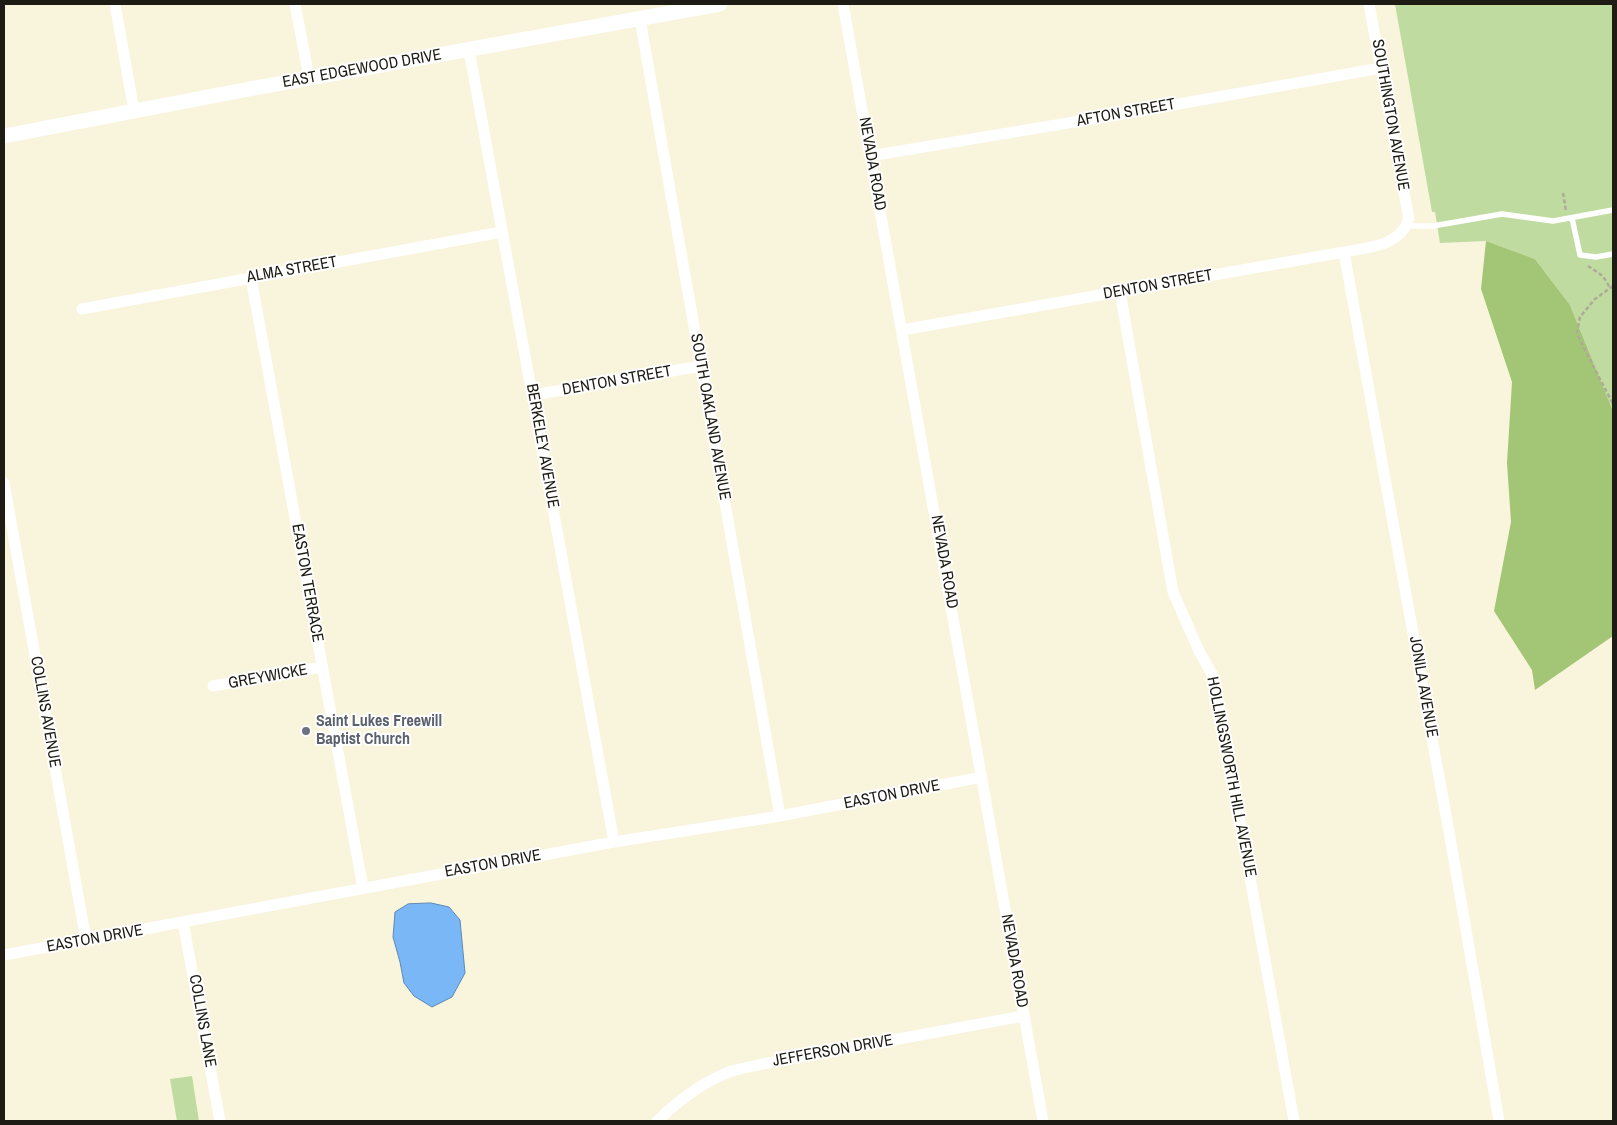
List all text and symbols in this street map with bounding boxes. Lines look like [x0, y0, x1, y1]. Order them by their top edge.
street label: SOUTHINGTON AVENUE [1367, 38, 1413, 192]
street label: EAST EDGEWOOD DRIVE [281, 46, 443, 92]
street label: AFTON STREET [1075, 95, 1177, 131]
street label: NEVADA ROAD [854, 116, 890, 212]
street label: ALMA STREET [245, 253, 339, 287]
street label: DENTON STREET [1102, 266, 1214, 304]
street label: SOUTH OAKLAND AVENUE [686, 332, 734, 502]
street label: DENTON STREET [561, 362, 673, 400]
street label: BERKELEY AVENUE [522, 382, 562, 510]
street label: NEVADA ROAD [926, 514, 962, 610]
street label: EASTON TERRACE [287, 522, 327, 644]
street label: JONILA AVENUE [1405, 635, 1441, 739]
street label: COLLINS AVENUE [26, 655, 64, 769]
street label: GREYWICKE [227, 661, 309, 693]
street label: HOLLINGSWORTH HILL AVENUE [1202, 675, 1260, 879]
place label: Saint Lukes Freewill Baptist Church [316, 712, 442, 750]
marker: Saint Lukes Freewill Baptist Church [300, 725, 312, 737]
street label: EASTON DRIVE [842, 776, 942, 814]
street label: EASTON DRIVE [443, 846, 543, 882]
street label: NEVADA ROAD [996, 913, 1032, 1009]
street label: EASTON DRIVE [45, 921, 145, 957]
street label: COLLINS LANE [184, 973, 220, 1069]
street label: JEFFERSON DRIVE [771, 1031, 895, 1071]

